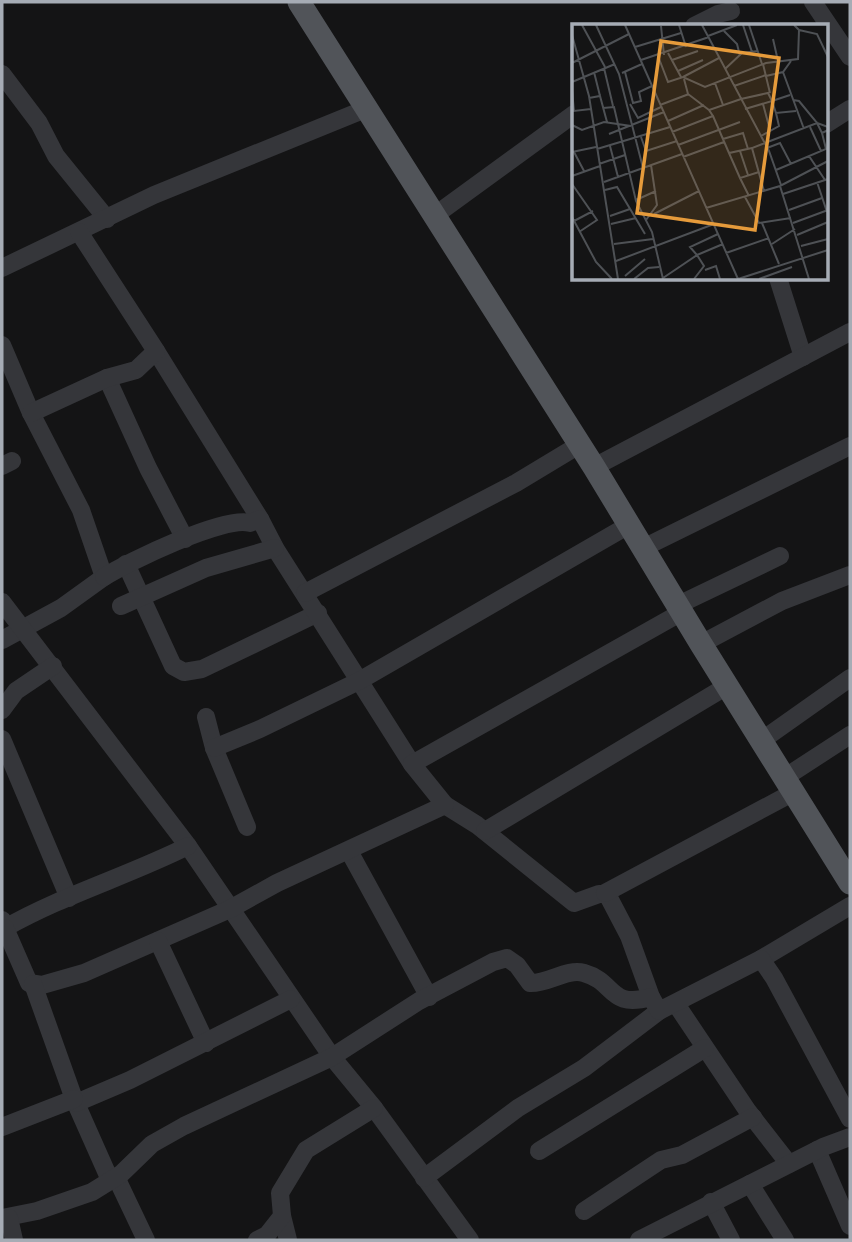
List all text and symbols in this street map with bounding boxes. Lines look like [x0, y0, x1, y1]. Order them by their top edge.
inset map [572, 24, 828, 280]

